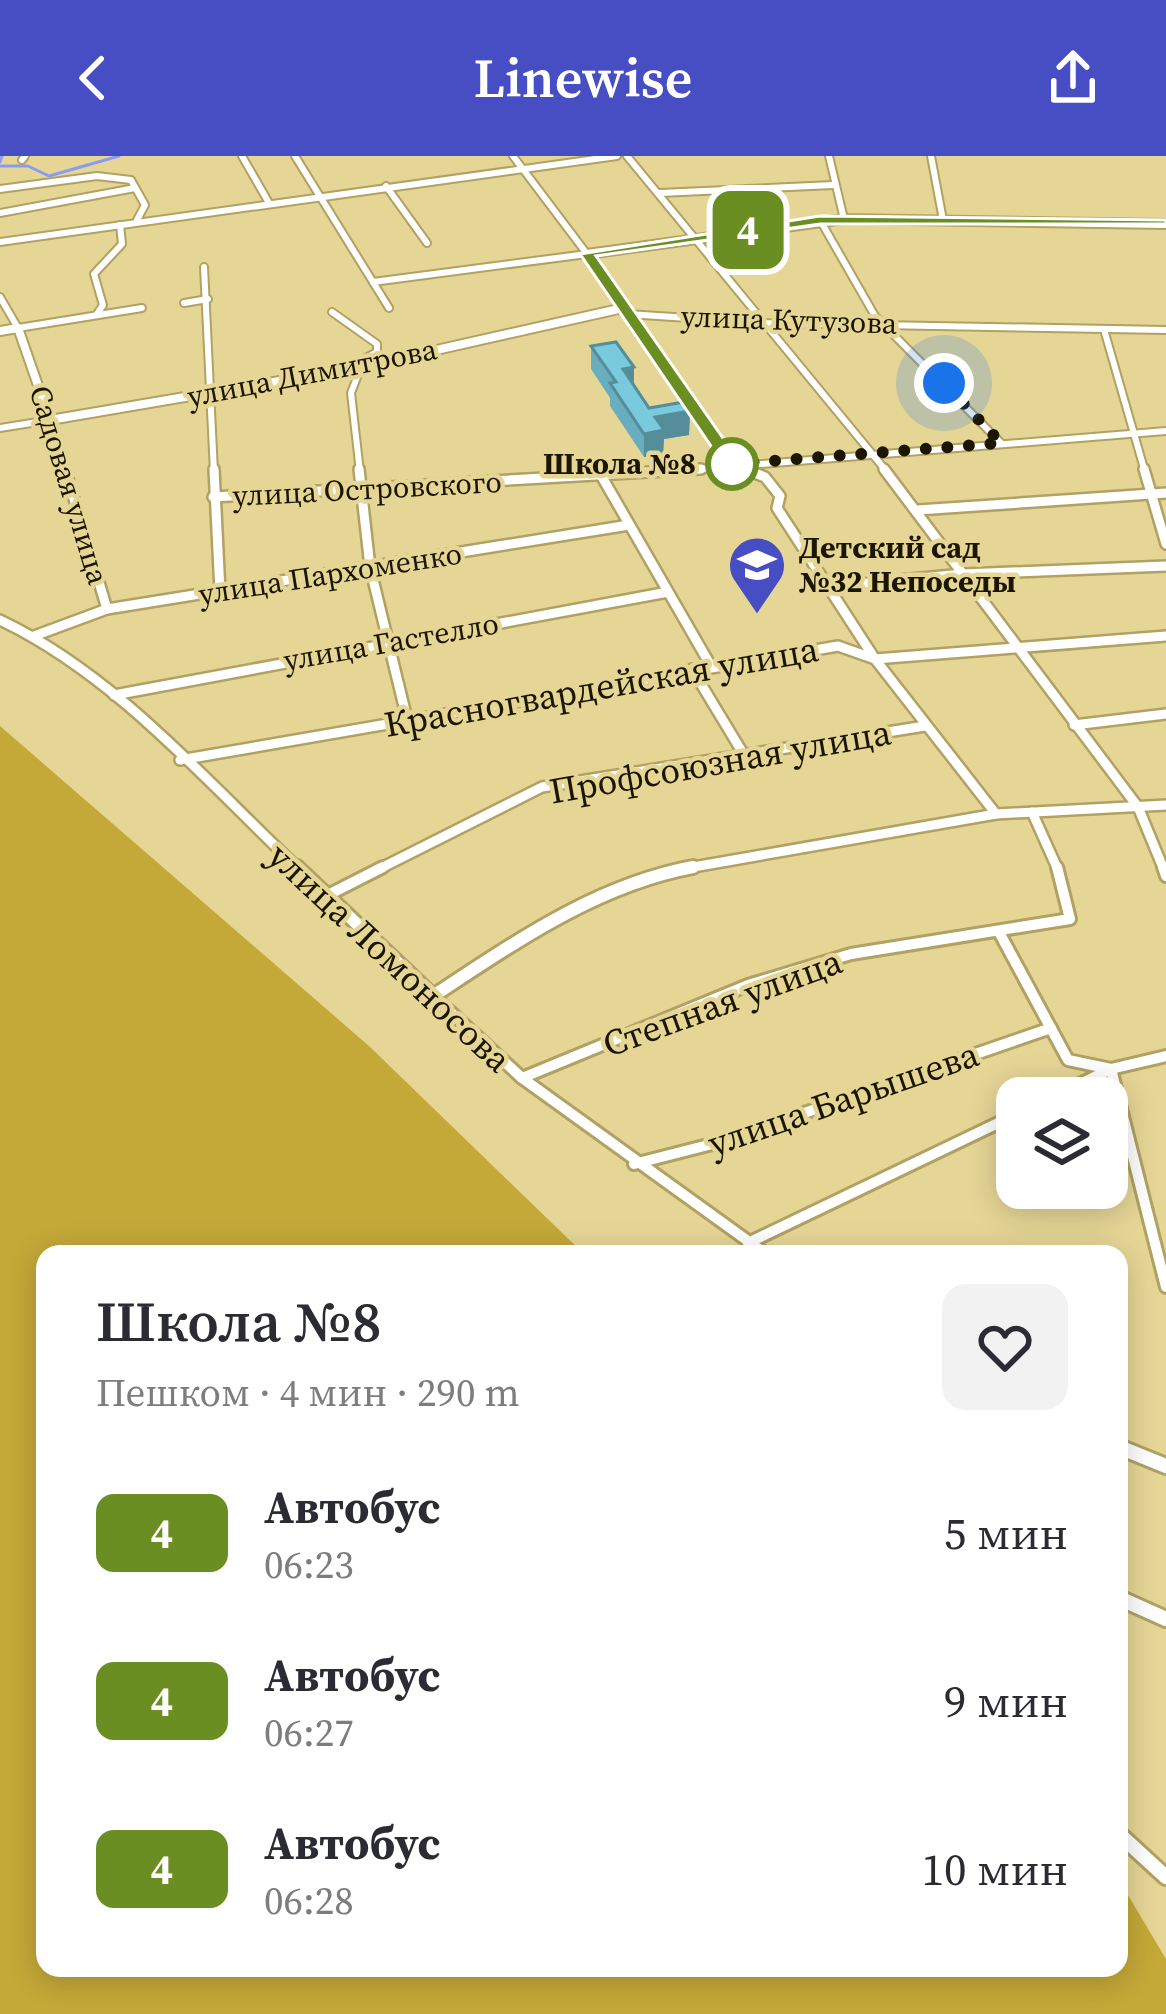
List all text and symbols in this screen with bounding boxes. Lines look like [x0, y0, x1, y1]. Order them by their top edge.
text: Linewise [473, 41, 693, 115]
icon: back [60, 45, 126, 111]
icon: share [1040, 45, 1106, 111]
line badge: 4 [709, 191, 787, 269]
text: 4 [737, 201, 759, 259]
street label: улица Кутузова [680, 295, 899, 344]
street label: улица Димитрова [184, 328, 441, 417]
your location [914, 353, 974, 413]
street label: Садовая улица [20, 380, 119, 590]
marker: Школа №8 [707, 439, 757, 489]
place label: Школа №8 [543, 443, 696, 484]
street label: улица Островского [231, 461, 503, 516]
place label: Детский сад №32 Непоседы [799, 527, 1016, 602]
street label: улица Пархоменко [195, 532, 464, 615]
school or university icon: Детский сад №32 Непоседы [726, 534, 788, 616]
street label: улица Гастелло [280, 602, 502, 681]
street label: Красногвардейская улица [380, 624, 823, 749]
street label: Профсоюзная улица [546, 707, 895, 816]
street label: улица Ломоносова [257, 832, 523, 1084]
street label: Степная улица [596, 936, 849, 1068]
street label: улица Барышева [701, 1029, 986, 1168]
map controls [996, 1077, 1128, 1209]
button: layers [996, 1077, 1128, 1209]
text: Школа №8 [96, 1282, 382, 1360]
button: heart [942, 1284, 1068, 1410]
text: Пешком · 4 мин · 290 m [96, 1366, 520, 1419]
text: Автобус [264, 1476, 441, 1538]
text: 5 мин [944, 1502, 1068, 1564]
text: 4 [151, 1504, 173, 1562]
text: 06:23 [264, 1538, 354, 1591]
text: Автобус [264, 1644, 441, 1706]
text: 9 мин [944, 1670, 1068, 1732]
text: 4 [151, 1672, 173, 1730]
text: 06:27 [264, 1706, 354, 1759]
text: Автобус [264, 1812, 441, 1874]
text: 10 мин [922, 1838, 1068, 1900]
text: 4 [151, 1840, 173, 1898]
text: 06:28 [264, 1874, 354, 1927]

